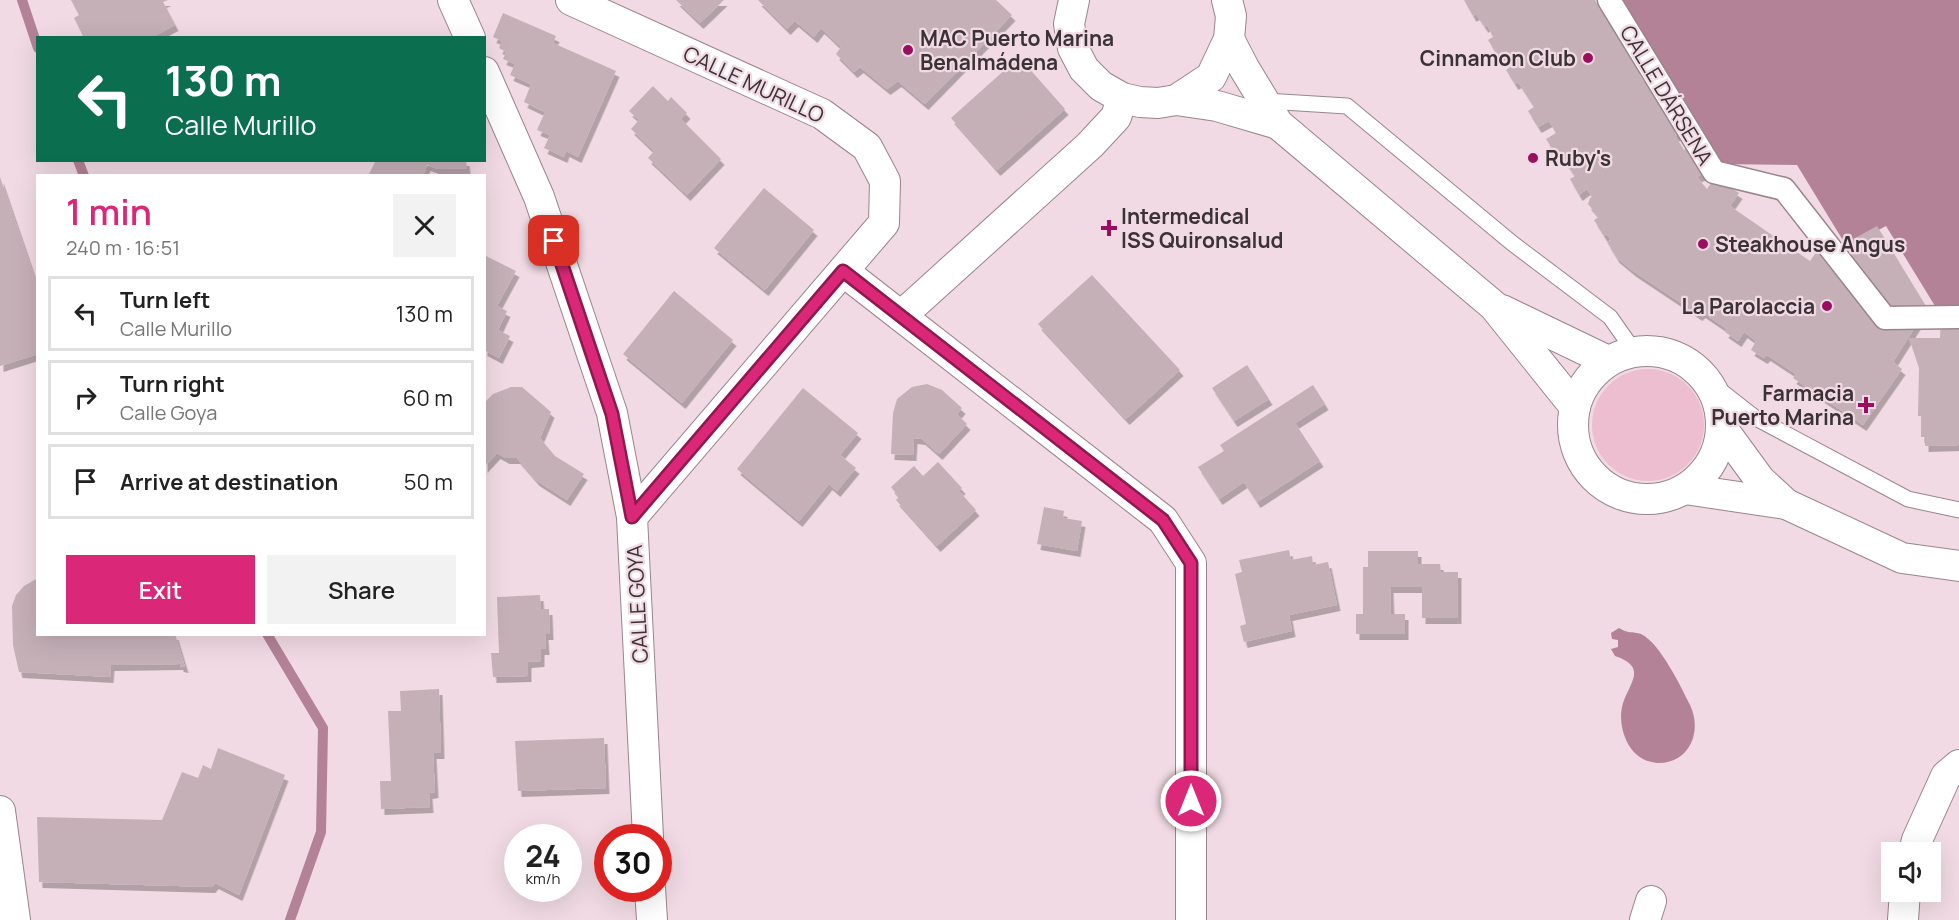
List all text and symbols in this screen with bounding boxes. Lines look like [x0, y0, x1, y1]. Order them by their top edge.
street label: CALLE DÁRSENA [1614, 20, 1720, 170]
place label: MAC Puerto Marina Benalmádena [920, 24, 1114, 76]
street label: CALLE MURILLO [679, 39, 829, 129]
marker: MAC Puerto Marina Benalmádena [901, 43, 915, 57]
place label: Cinnamon Club [1420, 44, 1576, 72]
text: 130 m [165, 51, 282, 109]
marker: Cinnamon Club [1581, 51, 1595, 65]
icon: left [66, 60, 144, 138]
text: Calle Murillo [165, 106, 316, 143]
place label: Ruby's [1545, 144, 1611, 172]
marker: Ruby's [1526, 151, 1540, 165]
text: 1 min [66, 187, 152, 236]
button: close [393, 194, 456, 257]
place label: Intermedical ISS Quironsalud [1121, 202, 1284, 254]
pin [528, 215, 579, 266]
marker: Intermedical ISS Quironsalud [1102, 221, 1116, 235]
icon: arrive [537, 224, 570, 257]
place label: Steakhouse Angus [1715, 230, 1905, 258]
text: 240 m · 16:51 [66, 234, 180, 261]
marker: Steakhouse Angus [1696, 237, 1710, 251]
text: Turn left [120, 285, 210, 315]
place label: La Parolaccia [1682, 292, 1815, 320]
icon: left [69, 297, 102, 330]
text: 130 m [396, 299, 453, 329]
marker: La Parolaccia [1820, 299, 1834, 313]
text: Calle Murillo [120, 315, 232, 342]
text: Turn right [120, 369, 225, 399]
place label: Farmacia Puerto Marina [1711, 379, 1854, 431]
icon: right [69, 381, 102, 414]
text: 60 m [403, 383, 453, 413]
marker: Farmacia Puerto Marina [1859, 398, 1873, 412]
text: Calle Goya [120, 399, 217, 426]
icon: arrive [69, 465, 102, 498]
text: Arrive at destination [120, 467, 338, 497]
text: 50 m [404, 467, 453, 497]
street label: CALLE GOYA [620, 544, 654, 664]
button: Exit [66, 555, 255, 624]
button: Share [267, 555, 456, 624]
position arrow [1159, 769, 1223, 833]
speed limit sign: 30 [594, 824, 672, 902]
text: 24 [525, 835, 561, 876]
map controls [1881, 842, 1941, 902]
button: sound [1881, 842, 1941, 902]
text: km/h [526, 868, 560, 889]

